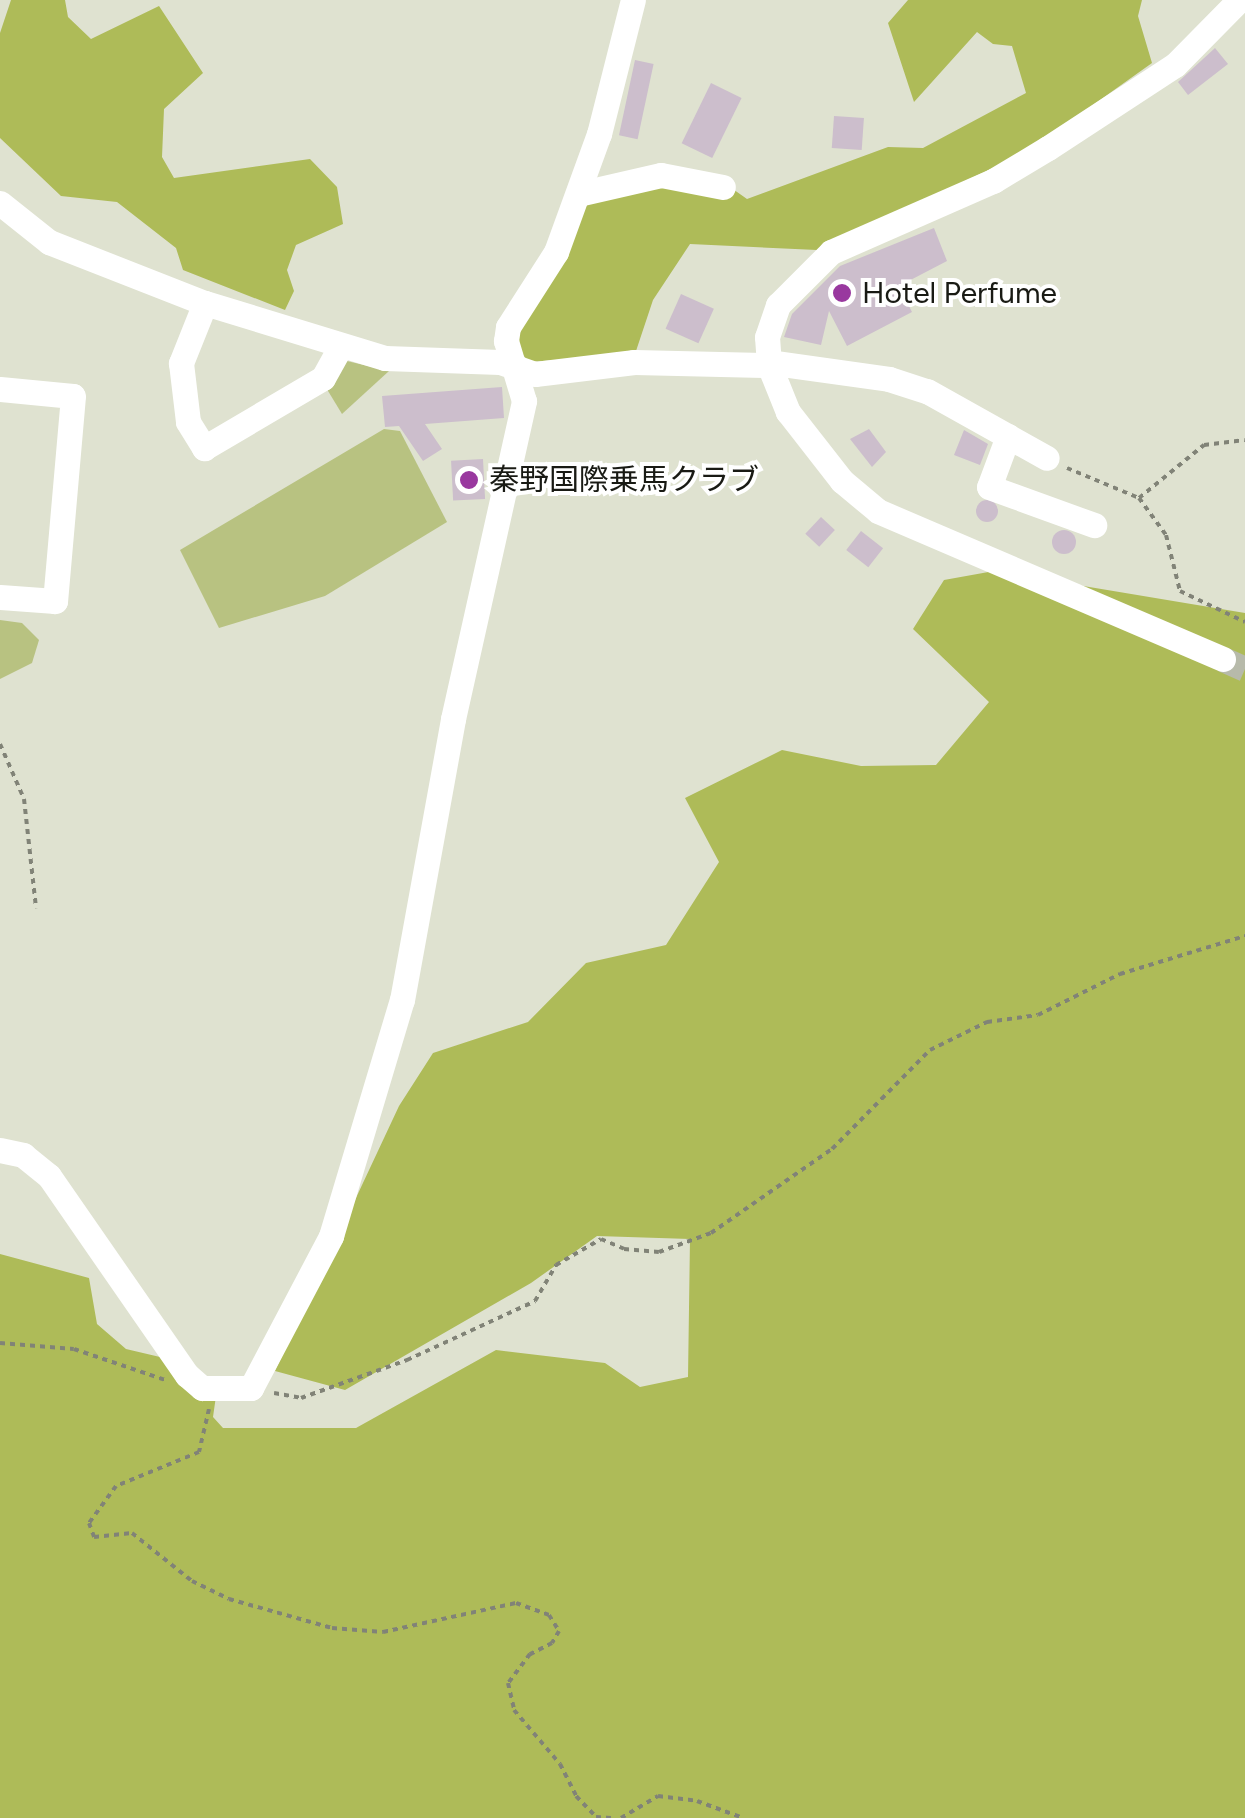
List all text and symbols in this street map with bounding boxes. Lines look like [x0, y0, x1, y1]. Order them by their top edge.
place label: Hotel Perfume [862, 275, 1057, 311]
marker: Hotel Perfume [831, 282, 853, 304]
place label: 秦野国際乗馬クラブ [489, 462, 759, 498]
marker: 秦野国際乗馬クラブ [458, 469, 480, 491]

